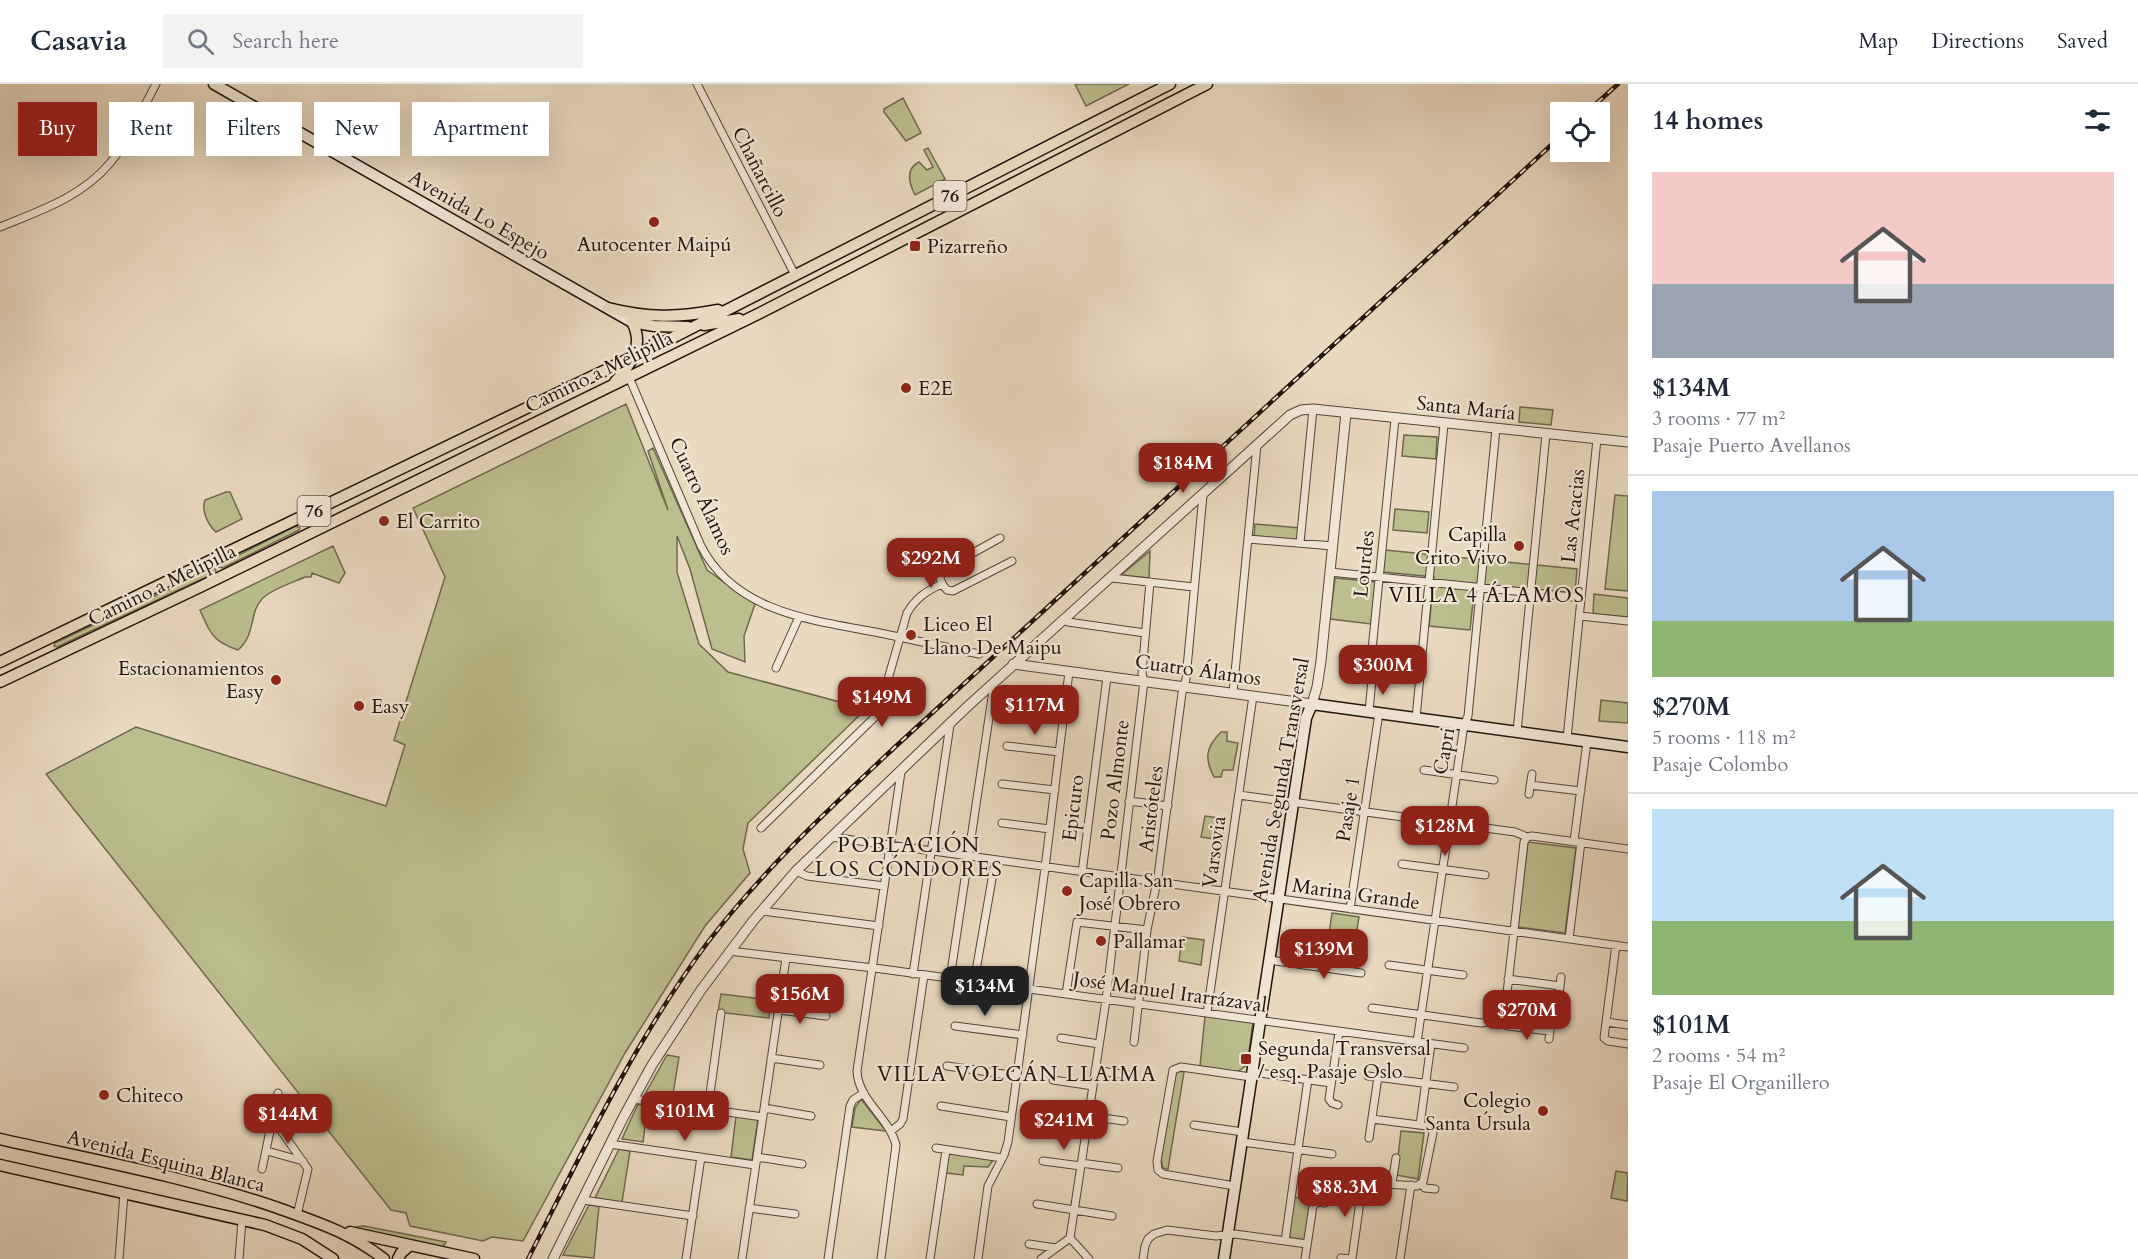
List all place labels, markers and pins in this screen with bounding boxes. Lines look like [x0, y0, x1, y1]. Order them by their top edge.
marker: Autocenter Maipú [647, 215, 661, 229]
place label: Autocenter Maipú [577, 231, 731, 258]
place label: Pizarreño [927, 233, 1008, 260]
marker: Pizarreño [908, 239, 922, 253]
place label: E2E [918, 375, 953, 402]
marker: E2E [899, 381, 913, 395]
pin: $184M [1141, 443, 1225, 494]
place label: El Carrito [396, 508, 480, 535]
marker: El Carrito [377, 514, 391, 528]
place label: Capilla Crito Vivo [1415, 521, 1507, 571]
pin: $292M [889, 538, 973, 589]
marker: Capilla Crito Vivo [1512, 539, 1526, 553]
place label: Liceo El Llano De Maipu [923, 611, 1062, 661]
marker: Liceo El Llano De Maipu [904, 628, 918, 642]
pin: $300M [1341, 645, 1425, 696]
place label: Estacionamientos Easy [118, 655, 264, 705]
marker: Estacionamientos Easy [269, 673, 283, 687]
pin: $149M [840, 677, 924, 728]
pin: $117M [993, 685, 1077, 736]
place label: Easy [371, 693, 410, 720]
marker: Easy [352, 699, 366, 713]
pin: $128M [1403, 806, 1487, 857]
place label: Capilla San José Obrero [1076, 867, 1180, 917]
marker: Capilla San José Obrero [1060, 884, 1074, 898]
place label: Pallamar [1113, 928, 1186, 955]
pin: $139M [1282, 929, 1366, 980]
marker: Pallamar [1094, 934, 1108, 948]
pin: $134M [943, 966, 1027, 1017]
pin: $156M [758, 974, 842, 1025]
pin: $270M [1485, 990, 1569, 1041]
place label: Segunda Transversal / esq. Pasaje Oslo [1258, 1035, 1431, 1085]
marker: Segunda Transversal / esq. Pasaje Oslo [1239, 1052, 1253, 1066]
place label: Chiteco [116, 1082, 183, 1109]
place label: Colegio Santa Úrsula [1426, 1087, 1531, 1137]
marker: Chiteco [97, 1088, 111, 1102]
pin: $101M [643, 1091, 727, 1142]
pin: $144M [246, 1094, 330, 1145]
pin: $241M [1022, 1100, 1106, 1151]
marker: Colegio Santa Úrsula [1536, 1104, 1550, 1118]
pin: $88.3M [1296, 1167, 1394, 1218]

